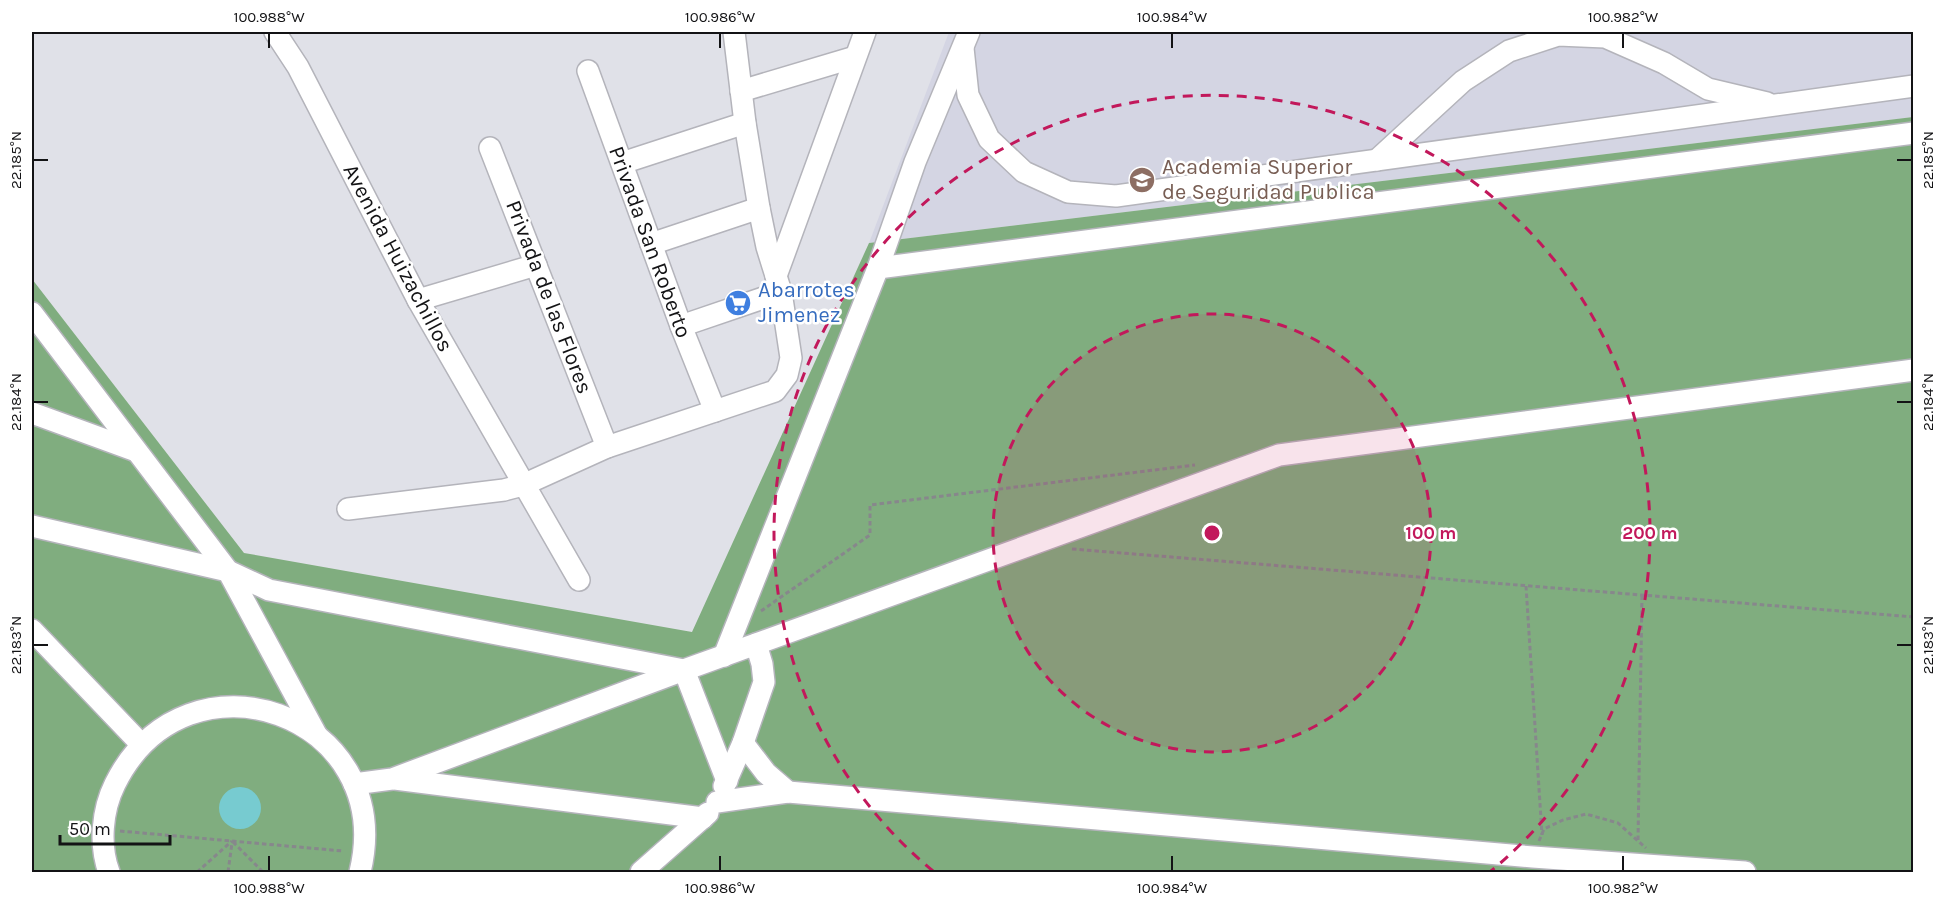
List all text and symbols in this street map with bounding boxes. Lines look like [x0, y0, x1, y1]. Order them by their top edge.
text: 100.988°W [233, 8, 305, 26]
text: 100.986°W [685, 8, 756, 26]
text: 100.984°W [1137, 8, 1208, 26]
text: 100.982°W [1588, 8, 1659, 26]
text: 22.185°N [7, 131, 25, 189]
text: 22.185°N [1919, 131, 1937, 189]
street label: Privada San Roberto [603, 143, 697, 341]
place label: Academia Superior de Seguridad Publica [1162, 154, 1375, 205]
street label: Avenida Huizachillos [337, 160, 459, 356]
school or university icon: Academia Superior de Seguridad Publica [1127, 165, 1157, 195]
street label: Privada de las Flores [500, 196, 598, 398]
place label: Abarrotes Jimenez [758, 277, 855, 328]
supermarket icon: Abarrotes Jimenez [723, 288, 753, 318]
text: 22.184°N [7, 373, 25, 431]
text: 22.184°N [1919, 373, 1937, 431]
text: 100 m [1406, 522, 1456, 544]
text: 200 m [1622, 522, 1678, 544]
centre of rings [1202, 523, 1222, 543]
text: 22.183°N [7, 616, 25, 674]
text: 22.183°N [1919, 616, 1937, 674]
scale bar [60, 808, 170, 846]
text: 50 m [69, 818, 111, 840]
text: 100.988°W [233, 879, 305, 897]
text: 100.986°W [685, 879, 756, 897]
text: 100.984°W [1137, 879, 1208, 897]
text: 100.982°W [1588, 879, 1659, 897]

